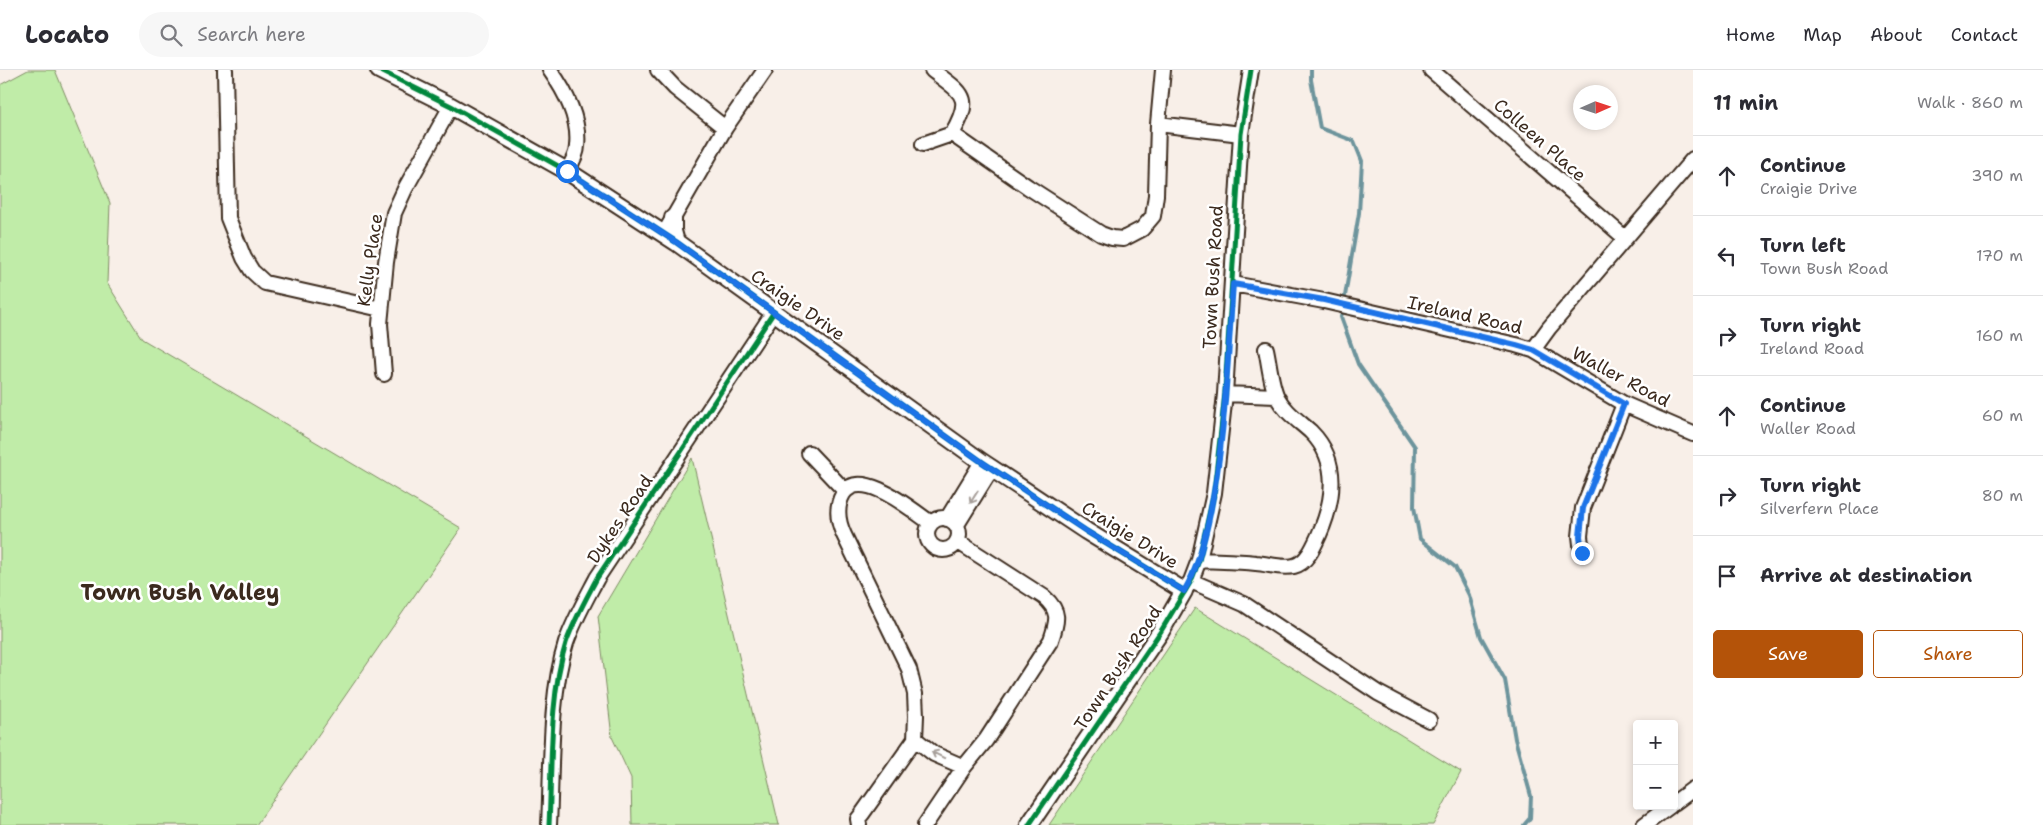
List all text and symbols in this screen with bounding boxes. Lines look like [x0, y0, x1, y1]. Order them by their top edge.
search box [139, 12, 489, 57]
text: Locato [25, 19, 109, 51]
icon: search [157, 21, 185, 49]
text: Search here [197, 22, 306, 47]
text: Home [1726, 23, 1775, 47]
text: Map [1803, 23, 1842, 47]
text: About [1870, 23, 1923, 47]
text: Contact [1951, 23, 2018, 47]
north arrow [1573, 85, 1618, 130]
text: 11 min [1713, 89, 1778, 117]
text: Walk · 860 m [1917, 92, 2023, 113]
street label: Colleen Place [1489, 93, 1591, 187]
text: Continue [1760, 153, 1846, 178]
route start [556, 160, 579, 183]
icon: ahead [1713, 162, 1741, 190]
text: 390 m [1971, 165, 2023, 186]
text: Craigie Drive [1760, 178, 1858, 199]
street label: Town Bush Road [1197, 204, 1229, 350]
street label: Kelly Place [352, 212, 388, 308]
text: Turn left [1760, 233, 1846, 258]
icon: left [1713, 242, 1741, 270]
text: 170 m [1976, 245, 2023, 266]
text: Town Bush Road [1760, 258, 1888, 279]
street label: Craigie Drive [746, 264, 850, 346]
street label: Ireland Road [1405, 290, 1525, 340]
text: Turn right [1760, 313, 1861, 338]
icon: right [1713, 322, 1741, 350]
text: 160 m [1976, 325, 2023, 346]
text: Ireland Road [1760, 338, 1864, 359]
street label: Waller Road [1568, 341, 1674, 413]
text: Continue [1760, 393, 1846, 418]
icon: ahead [1713, 402, 1741, 430]
text: 60 m [1982, 405, 2023, 426]
text: Waller Road [1760, 418, 1856, 439]
street label: Dykes Road [582, 470, 658, 568]
text: Turn right [1760, 473, 1861, 498]
icon: right [1713, 482, 1741, 510]
text: 80 m [1982, 485, 2023, 506]
one-way arrow [969, 490, 979, 504]
street label: Craigie Drive [1077, 496, 1183, 574]
text: Silverfern Place [1760, 498, 1879, 519]
route end [1571, 542, 1594, 565]
icon: arrive [1713, 562, 1741, 590]
text: Arrive at destination [1760, 563, 1972, 588]
district label: Town Bush Valley [81, 578, 279, 607]
street label: Town Bush Road [1069, 601, 1167, 735]
button: Save [1713, 630, 1863, 678]
button: Share [1873, 630, 2023, 678]
map controls [1633, 720, 1678, 810]
button: + [1633, 720, 1678, 765]
one-way arrow [931, 750, 946, 759]
button: − [1633, 765, 1678, 810]

